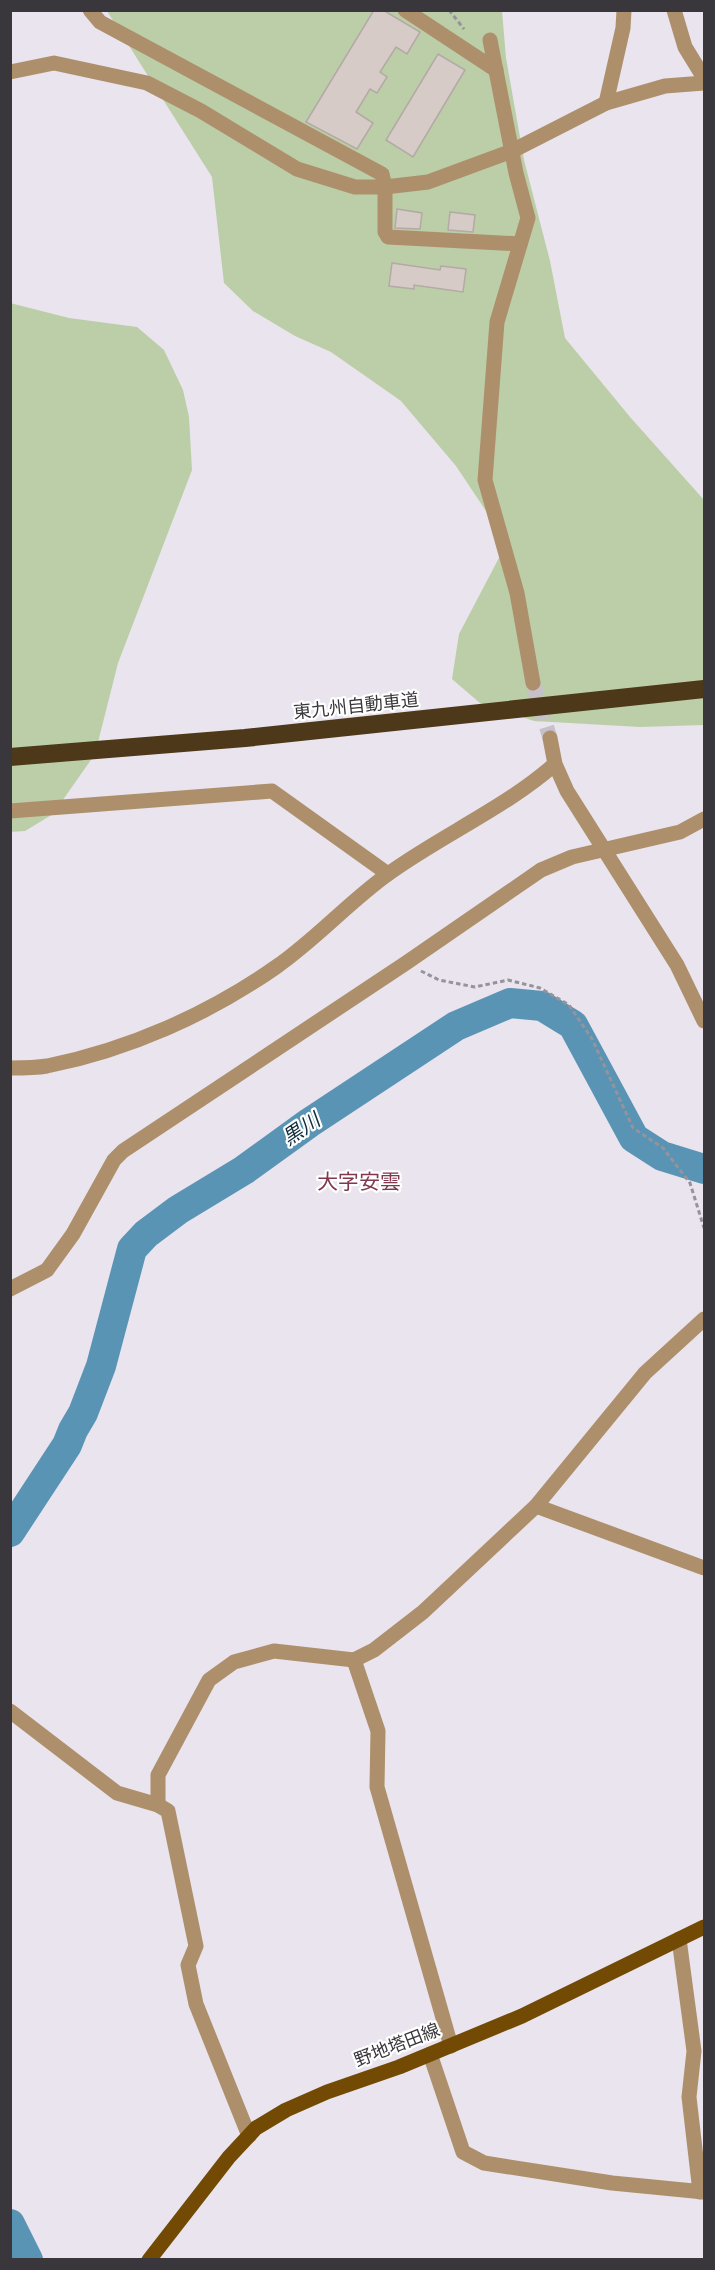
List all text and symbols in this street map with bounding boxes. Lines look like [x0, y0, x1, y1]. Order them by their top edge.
street label: 東九州自動車道 [292, 688, 420, 724]
water label: 黒川 [278, 1107, 326, 1150]
district label: 大字安雲 [317, 1169, 401, 1195]
street label: 野地塔田線 [351, 2019, 443, 2071]

